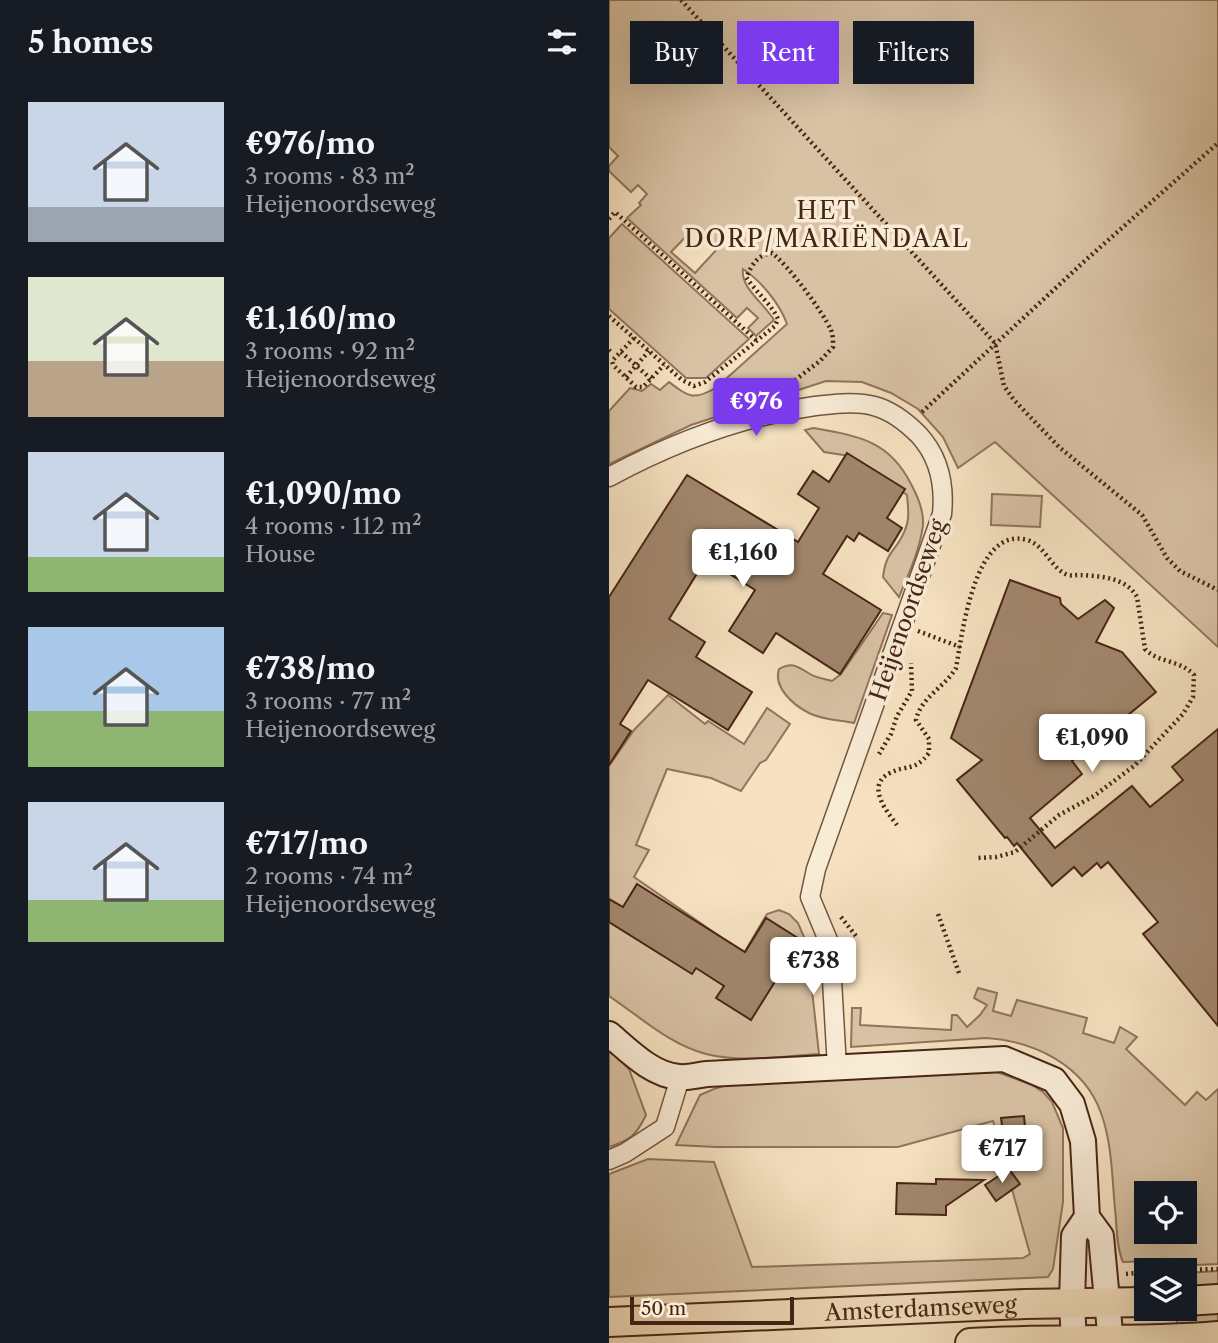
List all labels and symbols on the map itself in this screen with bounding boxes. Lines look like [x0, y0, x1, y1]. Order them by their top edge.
district label: HET DORP/MARIËNDAAL [684, 196, 970, 253]
pin: €976 [715, 378, 797, 438]
street label: Heijenoordseweg [864, 515, 953, 705]
pin: €1,160 [686, 530, 800, 589]
pin: €1,090 [1035, 714, 1149, 774]
pin: €738 [772, 937, 854, 997]
pin: €717 [961, 1126, 1043, 1185]
street label: Amsterdamseweg [823, 1290, 1018, 1327]
scale bar [630, 1294, 795, 1326]

